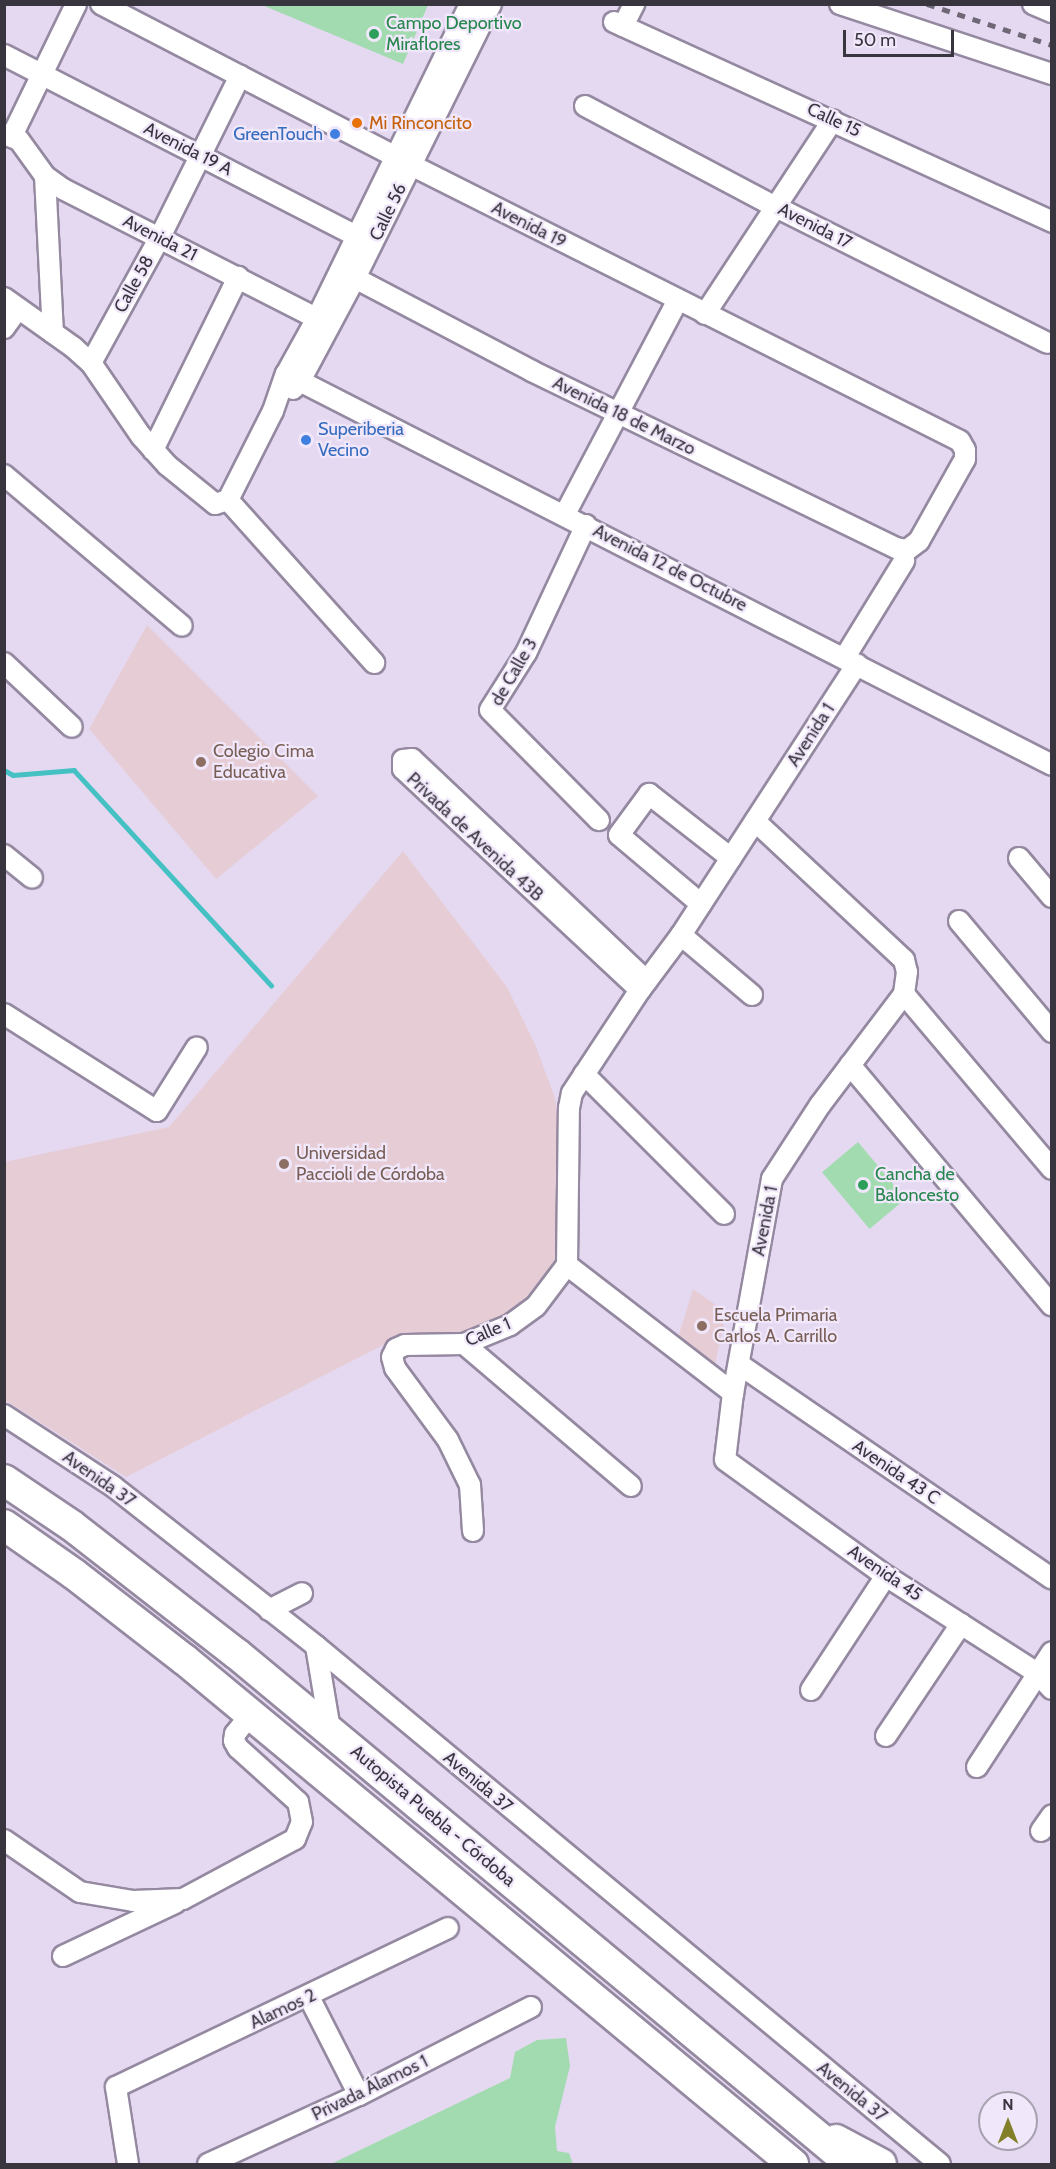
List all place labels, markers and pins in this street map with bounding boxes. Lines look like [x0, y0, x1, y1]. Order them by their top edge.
place label: Campo Deportivo Miraflores [386, 13, 522, 56]
marker: Campo Deportivo Miraflores [367, 27, 381, 41]
place label: Mi Rinconcito [369, 112, 472, 134]
marker: Mi Rinconcito [350, 116, 364, 130]
place label: GreenTouch [233, 123, 323, 145]
marker: GreenTouch [328, 127, 342, 141]
place label: Superiberia Vecino [318, 419, 404, 462]
marker: Superiberia Vecino [299, 433, 313, 447]
place label: Colegio Cima Educativa [213, 741, 314, 783]
marker: Colegio Cima Educativa [194, 755, 208, 769]
place label: Universidad Paccioli de Córdoba [296, 1143, 445, 1186]
marker: Universidad Paccioli de Córdoba [277, 1157, 291, 1171]
place label: Cancha de Baloncesto [875, 1164, 959, 1206]
marker: Cancha de Baloncesto [856, 1178, 870, 1192]
place label: Escuela Primaria Carlos A. Carrillo [714, 1305, 837, 1348]
marker: Escuela Primaria Carlos A. Carrillo [695, 1319, 709, 1333]

